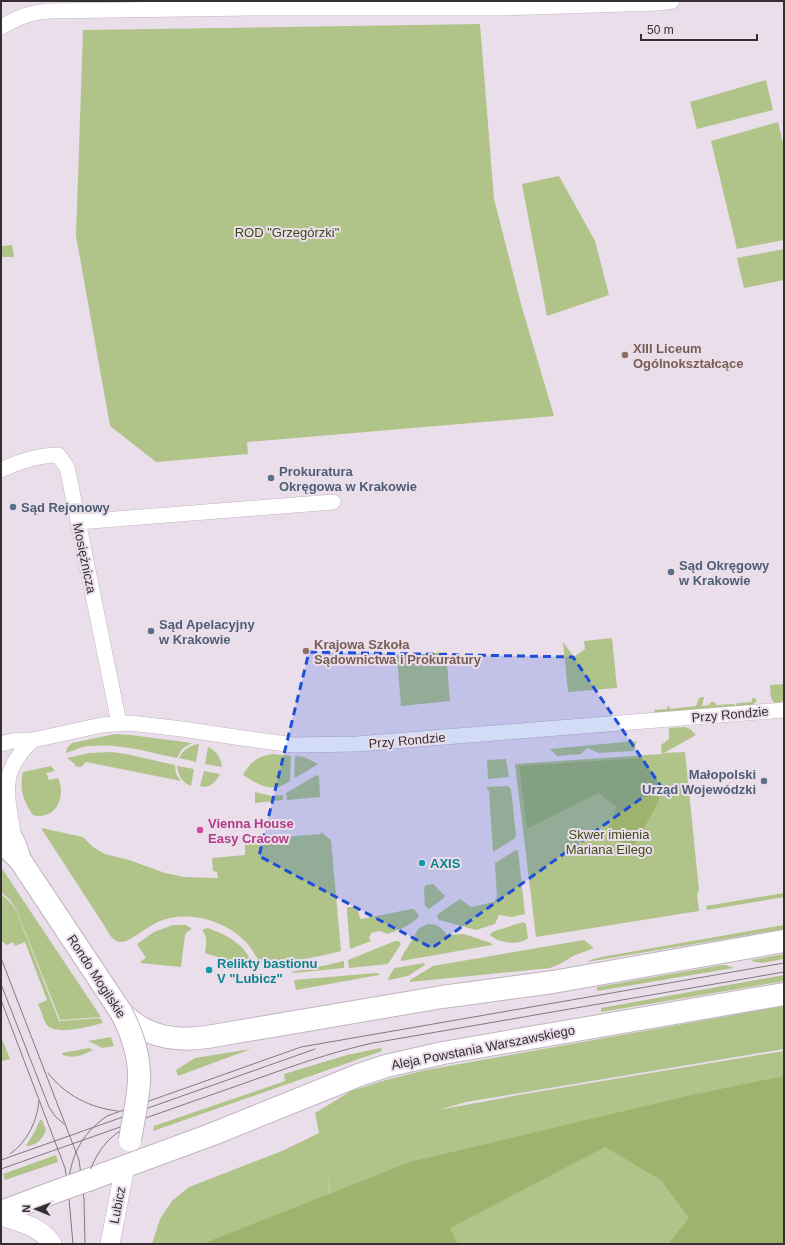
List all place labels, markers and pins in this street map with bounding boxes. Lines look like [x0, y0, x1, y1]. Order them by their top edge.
place label: XIII Liceum Ogólnokształcące [633, 341, 744, 371]
marker: XIII Liceum Ogólnokształcące [620, 350, 630, 360]
place label: Prokuratura Okręgowa w Krakowie [279, 464, 417, 494]
marker: Prokuratura Okręgowa w Krakowie [266, 473, 276, 483]
place label: Sąd Rejonowy [21, 500, 111, 515]
marker: Sąd Rejonowy [8, 502, 18, 512]
place label: Sąd Okręgowy w Krakowie [678, 558, 770, 588]
marker: Sąd Okręgowy w Krakowie [666, 567, 676, 577]
place label: Sąd Apelacyjny w Krakowie [158, 617, 255, 647]
marker: Sąd Apelacyjny w Krakowie [146, 626, 156, 636]
place label: Krajowa Szkoła Sądownictwa i Prokuratury [314, 637, 482, 667]
marker: Krajowa Szkoła Sądownictwa i Prokuratury [301, 646, 311, 656]
place label: Małopolski Urząd Wojewódzki [642, 767, 756, 797]
marker: Małopolski Urząd Wojewódzki [759, 776, 769, 786]
place label: Vienna House Easy Cracow [208, 816, 294, 846]
marker: Vienna House Easy Cracow [195, 825, 205, 835]
place label: AXIS [430, 856, 461, 871]
marker: AXIS [417, 858, 427, 868]
place label: Relikty bastionu V "Lubicz" [217, 956, 317, 986]
marker: Relikty bastionu V "Lubicz" [204, 965, 214, 975]

